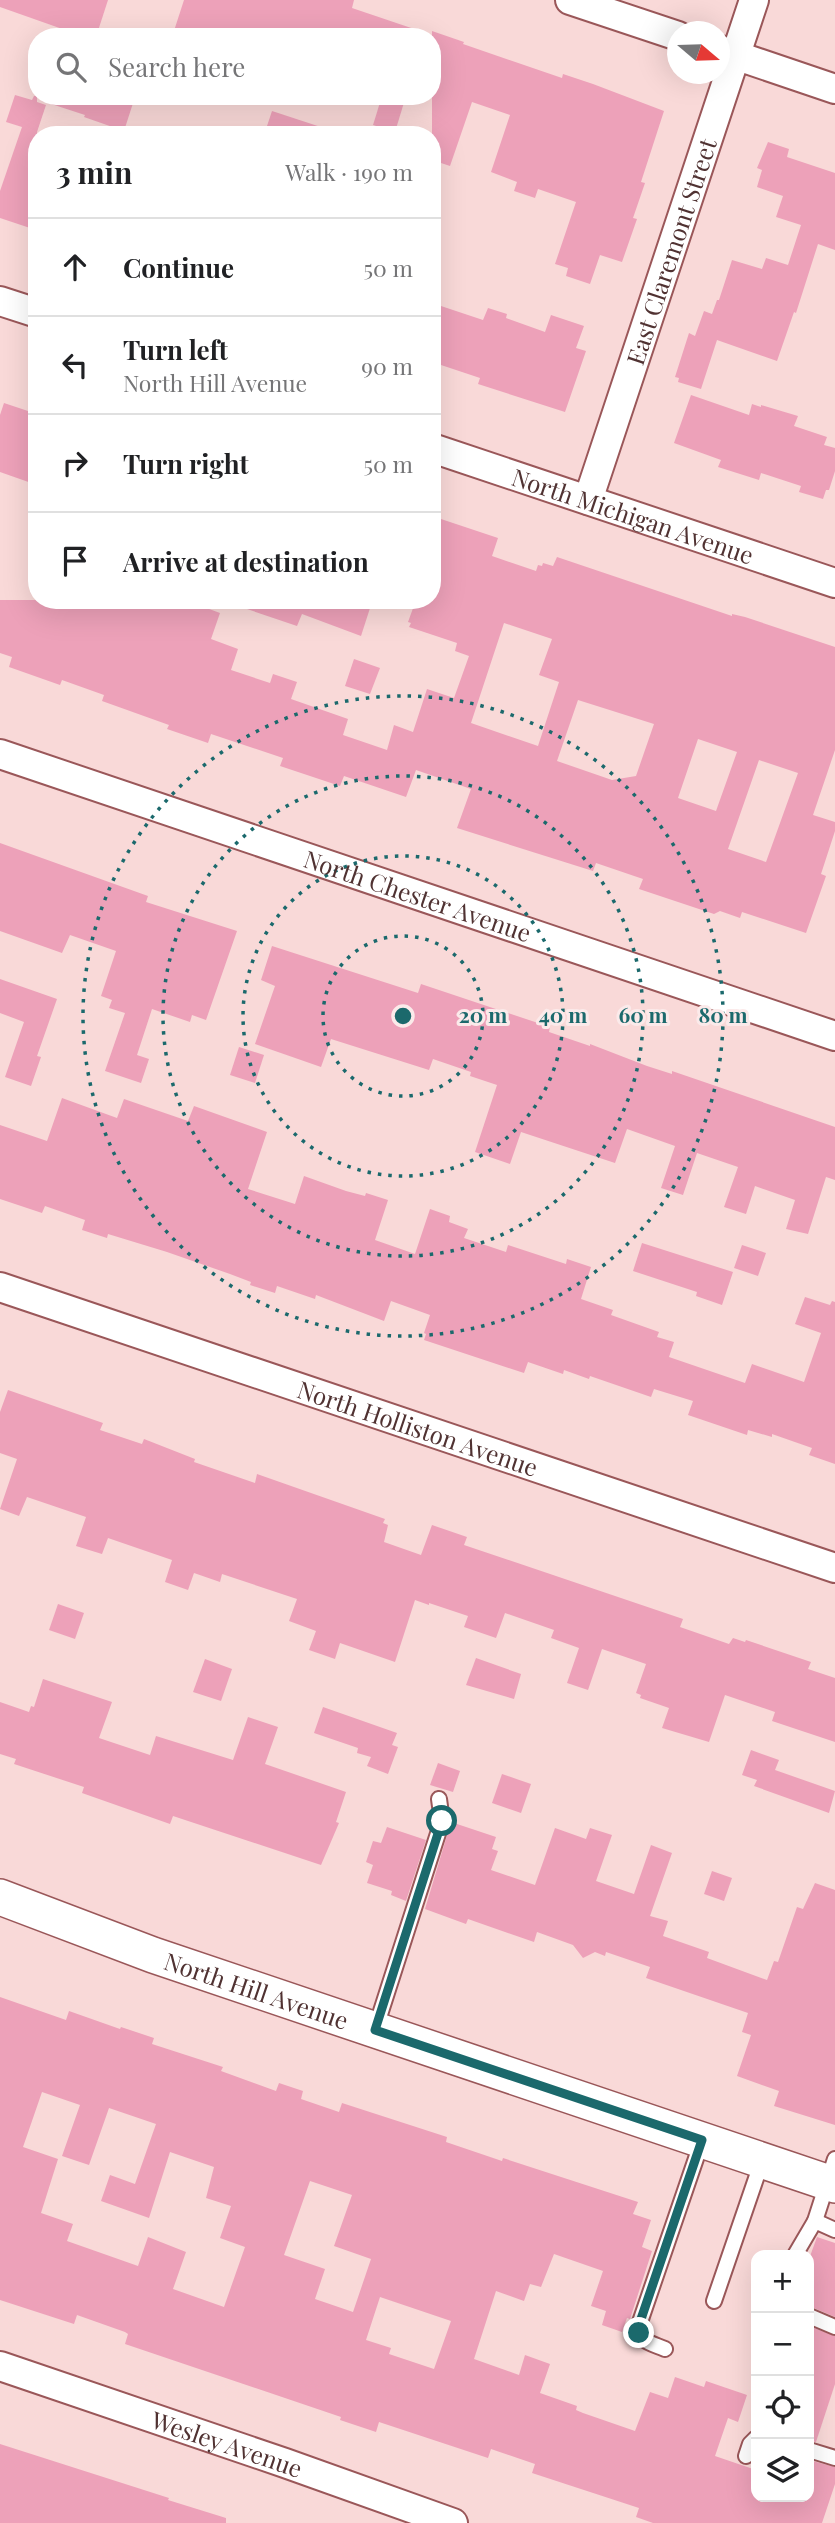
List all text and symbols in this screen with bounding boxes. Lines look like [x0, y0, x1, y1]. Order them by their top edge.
north arrow [667, 21, 730, 84]
search box [28, 28, 441, 105]
icon: search [52, 48, 90, 86]
text: Search here [108, 49, 245, 84]
street label: East Claremont Street [618, 134, 723, 369]
text: 3 min [56, 152, 132, 192]
text: Walk · 190 m [285, 156, 413, 187]
icon: ahead [56, 248, 94, 286]
text: Continue [123, 250, 234, 285]
text: 50 m [364, 252, 413, 283]
text: Turn left [123, 332, 228, 367]
icon: left [56, 346, 94, 384]
text: 90 m [361, 350, 413, 381]
text: North Hill Avenue [123, 367, 307, 398]
icon: right [56, 444, 94, 482]
text: Turn right [123, 446, 249, 481]
text: 50 m [364, 448, 413, 479]
street label: North Michigan Avenue [508, 460, 758, 571]
icon: arrive [56, 542, 94, 580]
text: Arrive at destination [123, 544, 369, 579]
street label: North Chester Avenue [300, 842, 536, 948]
text: 20 m [459, 1000, 507, 1028]
text: 40 m [539, 1000, 587, 1028]
text: 60 m [618, 1000, 668, 1028]
text: 80 m [698, 1000, 748, 1028]
centre of rings [391, 1004, 415, 1028]
street label: North Holliston Avenue [294, 1372, 542, 1483]
route start [426, 1805, 457, 1836]
street label: North Hill Avenue [160, 1944, 353, 2036]
map controls [751, 2250, 814, 2502]
button: + [751, 2250, 814, 2313]
button: − [751, 2313, 814, 2376]
route end [623, 2317, 654, 2348]
button: locate [751, 2376, 814, 2439]
street label: Wesley Avenue [147, 2403, 307, 2484]
button: layers [751, 2439, 814, 2502]

